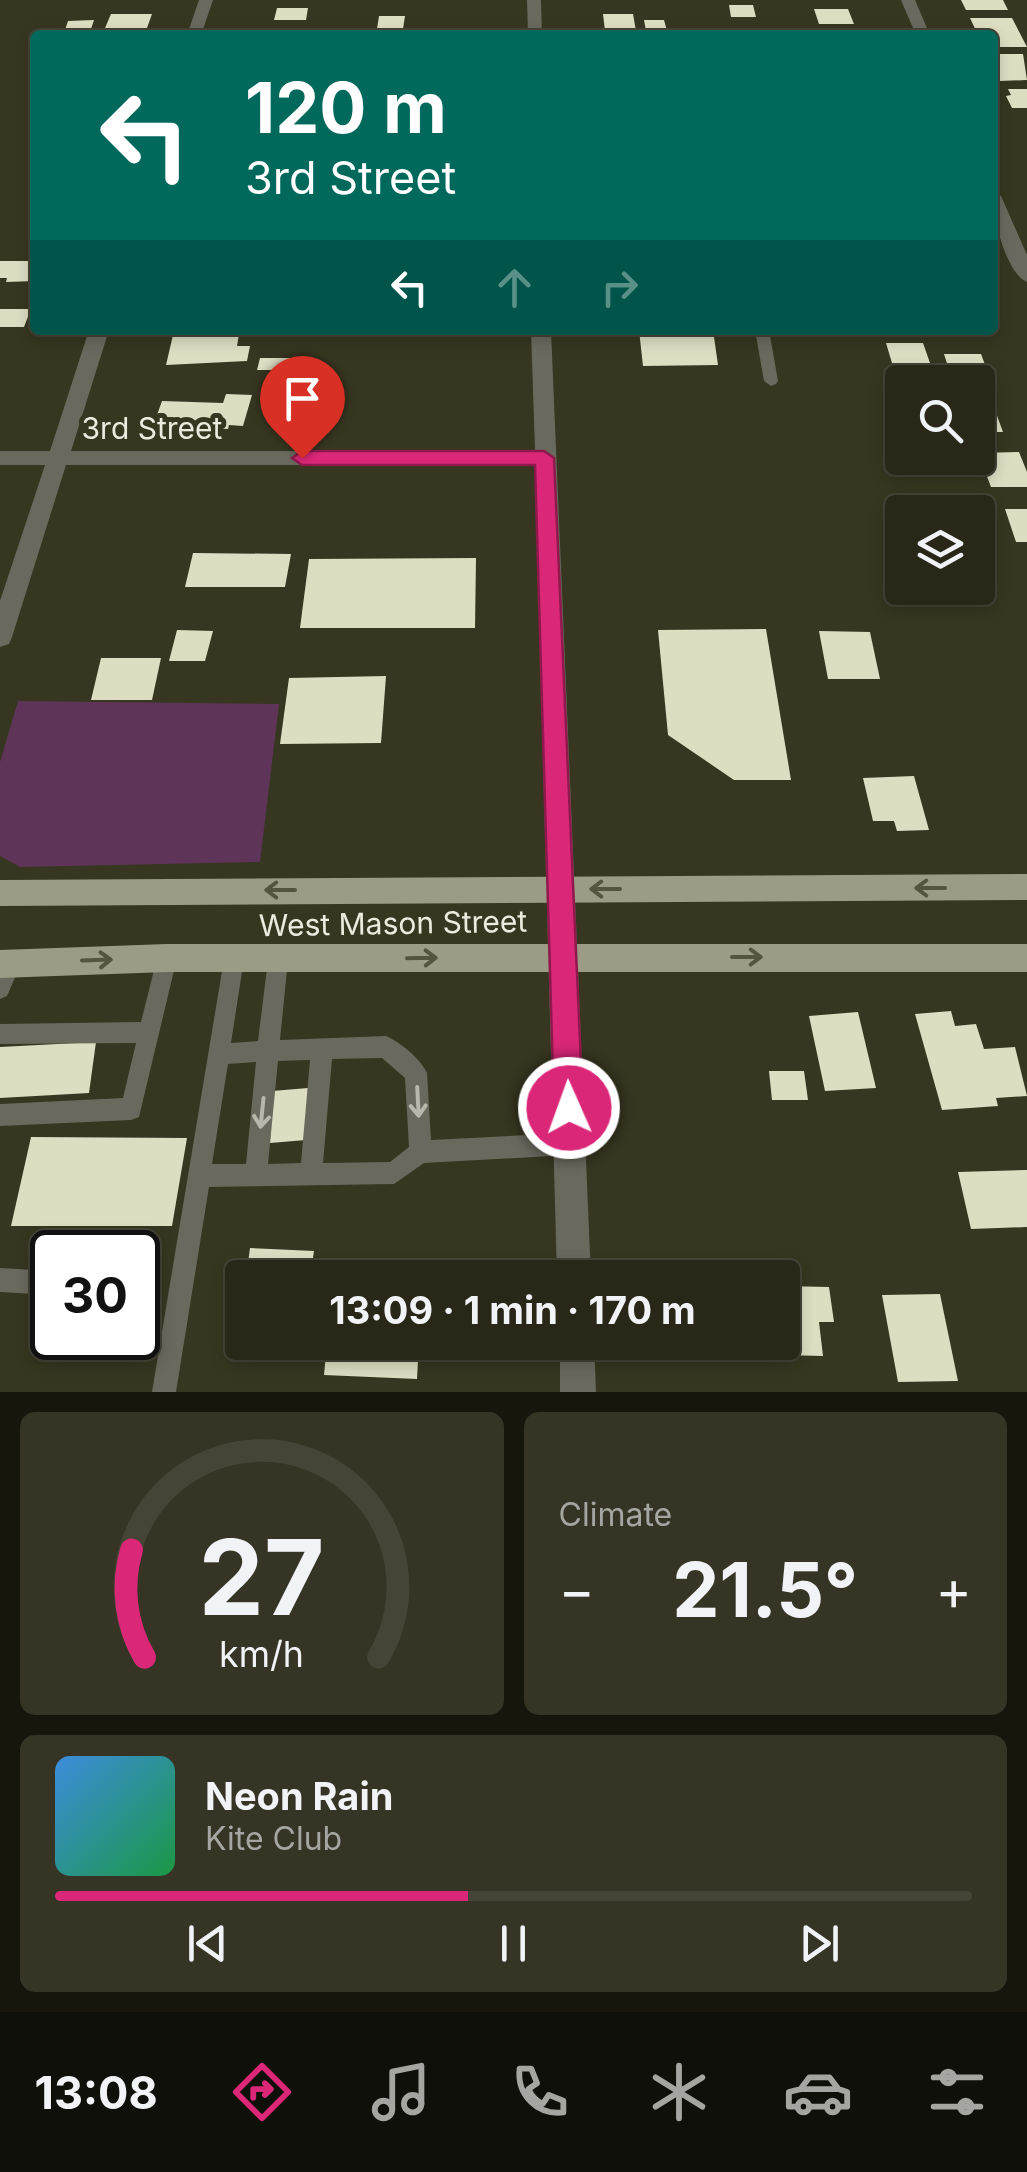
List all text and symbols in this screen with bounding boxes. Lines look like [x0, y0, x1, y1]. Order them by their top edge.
text: 120 m [245, 65, 447, 150]
icon: left [80, 70, 210, 200]
text: 3rd Street [245, 150, 456, 205]
icon: left [382, 260, 437, 315]
icon: ahead [487, 260, 542, 315]
icon: right [592, 260, 647, 315]
pin [260, 356, 345, 459]
map controls [885, 365, 995, 605]
button: search [885, 365, 995, 475]
icon: arrive [275, 371, 330, 426]
street label: 3rd Street [82, 410, 223, 446]
button: layers [885, 495, 995, 605]
one-way arrow [914, 878, 946, 898]
one-way arrow [264, 880, 296, 900]
one-way arrow [589, 880, 622, 898]
street label: West Mason Street [259, 903, 528, 943]
one-way arrow [406, 948, 438, 968]
one-way arrow [730, 948, 763, 966]
one-way arrow [81, 951, 113, 970]
position arrow [517, 1056, 621, 1160]
one-way arrow [408, 1086, 427, 1118]
one-way arrow [252, 1097, 271, 1129]
speed limit sign: 30 [30, 1230, 160, 1360]
text: 13:09 · 1 min · 170 m [329, 1287, 696, 1333]
text: Climate [559, 1495, 672, 1534]
text: 27 [199, 1514, 325, 1640]
text: 21.5° [672, 1544, 858, 1635]
text: − [559, 1557, 595, 1623]
text: + [936, 1557, 972, 1623]
text: km/h [219, 1632, 304, 1676]
text: Neon Rain [205, 1773, 393, 1819]
text: Kite Club [205, 1819, 342, 1858]
icon: previous [180, 1916, 235, 1971]
icon: pause [486, 1916, 541, 1971]
icon: next [792, 1916, 847, 1971]
icon: directions [227, 2057, 297, 2127]
icon: music [366, 2057, 436, 2127]
icon: phone [505, 2057, 575, 2127]
icon: climate [644, 2057, 714, 2127]
icon: car [783, 2057, 853, 2127]
icon: filters [922, 2057, 992, 2127]
text: 13:08 [35, 2065, 158, 2120]

